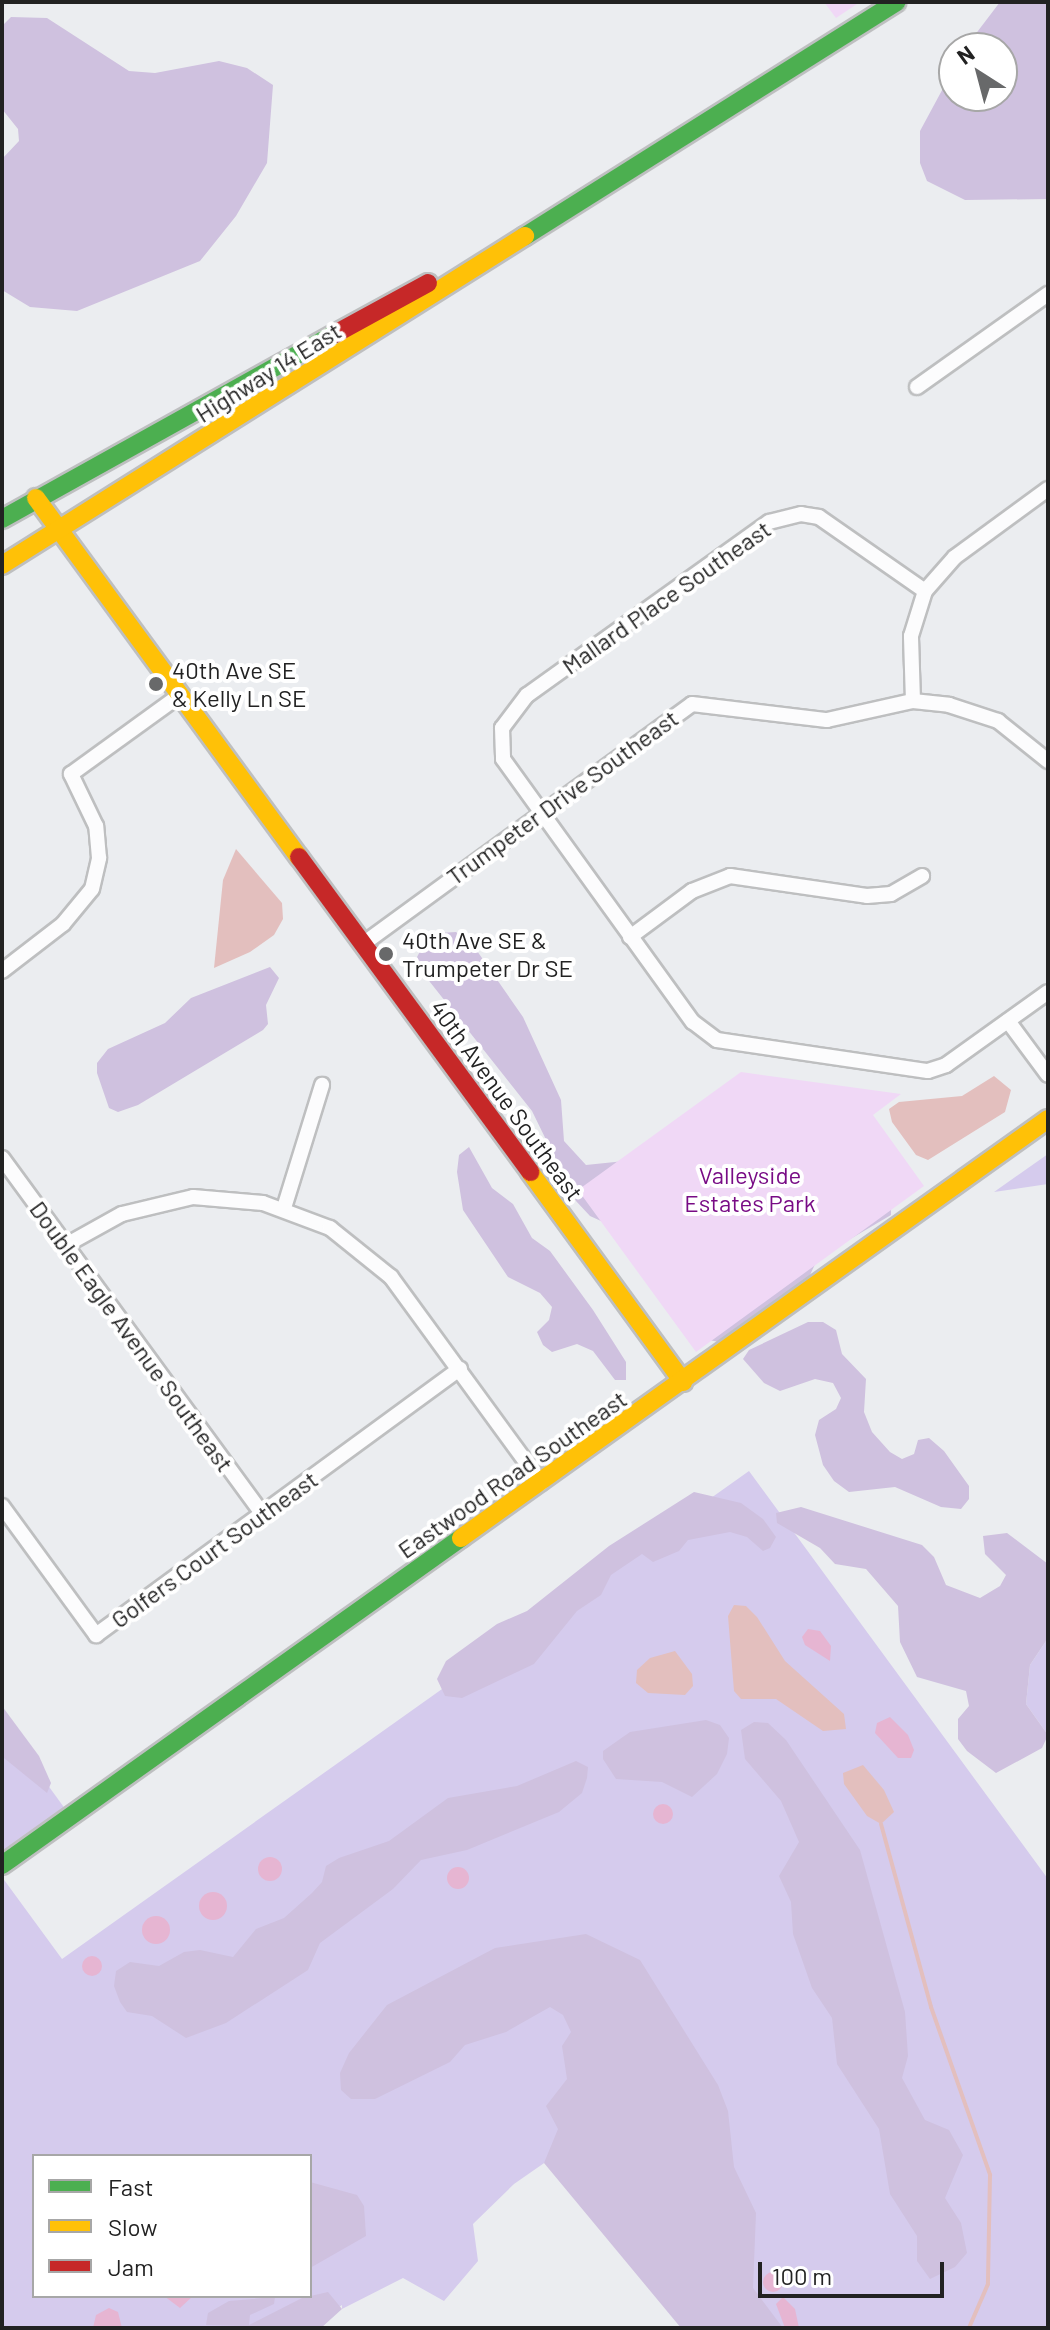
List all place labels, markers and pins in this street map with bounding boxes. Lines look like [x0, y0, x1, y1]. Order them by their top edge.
place label: 40th Ave SE & Kelly Ln SE [172, 656, 306, 712]
marker: 40th Ave SE & Kelly Ln SE [147, 675, 165, 693]
place label: 40th Ave SE & Trumpeter Dr SE [402, 926, 573, 982]
marker: 40th Ave SE & Trumpeter Dr SE [377, 945, 395, 963]

